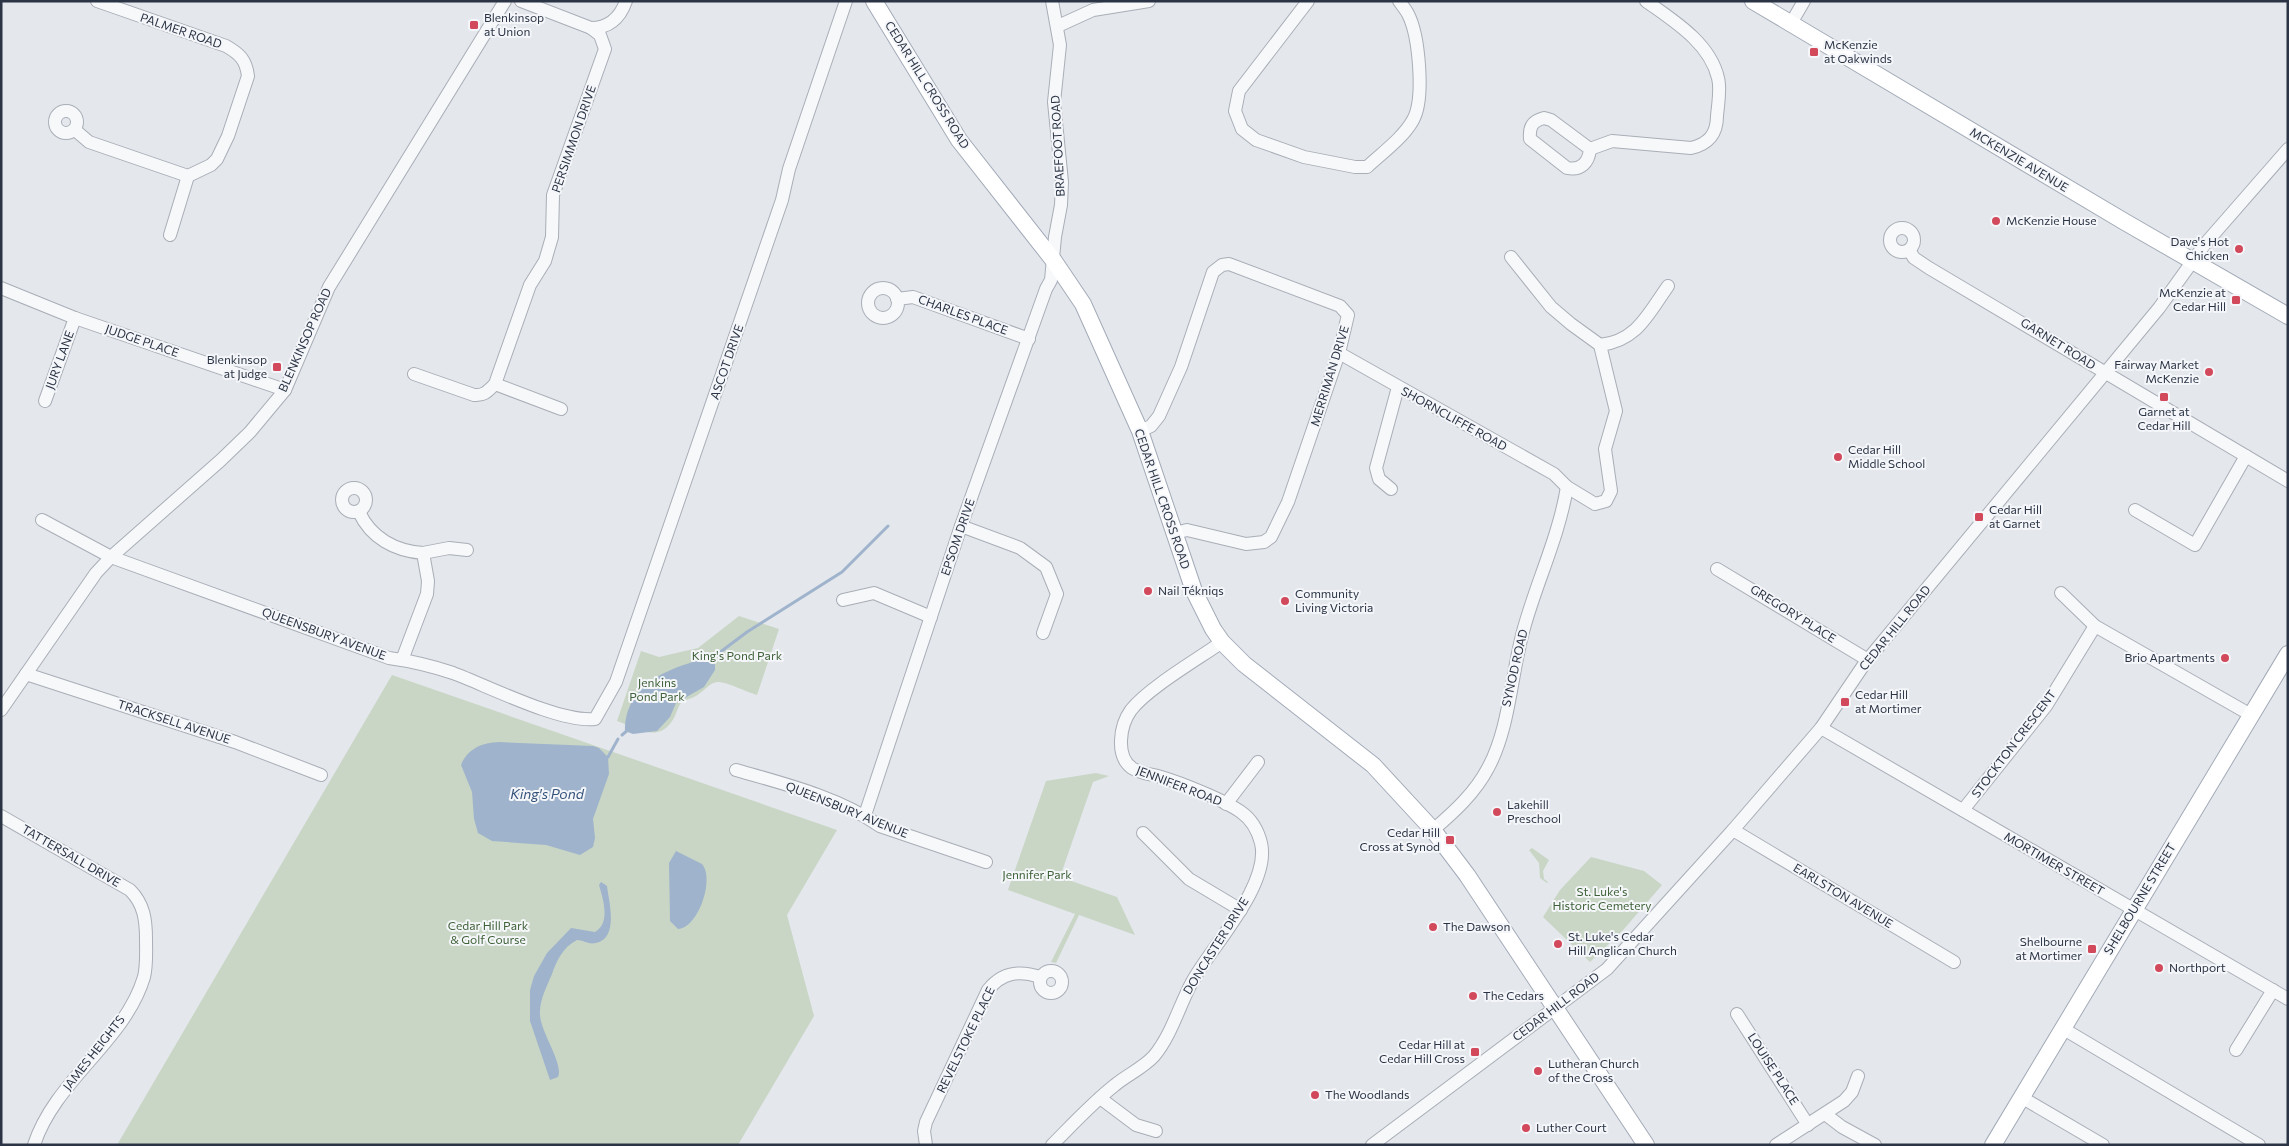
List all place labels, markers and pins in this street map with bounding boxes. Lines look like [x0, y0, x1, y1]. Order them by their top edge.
place label: Blenkinsop at Union [484, 10, 544, 38]
marker: Blenkinsop at Union [468, 19, 480, 31]
place label: McKenzie at Oakwinds [1824, 37, 1892, 65]
marker: McKenzie at Oakwinds [1808, 46, 1820, 58]
place label: McKenzie House [2006, 213, 2097, 227]
marker: McKenzie House [1990, 215, 2002, 227]
place label: Dave's Hot Chicken [2171, 234, 2229, 262]
marker: Dave's Hot Chicken [2233, 243, 2245, 255]
place label: McKenzie at Cedar Hill [2159, 285, 2226, 313]
marker: McKenzie at Cedar Hill [2230, 294, 2242, 306]
place label: Blenkinsop at Judge [207, 352, 267, 381]
place label: Fairway Market McKenzie [2114, 357, 2199, 385]
marker: Blenkinsop at Judge [271, 361, 283, 373]
marker: Fairway Market McKenzie [2203, 366, 2215, 378]
marker: Garnet at Cedar Hill [2158, 391, 2170, 403]
place label: Garnet at Cedar Hill [2137, 404, 2191, 432]
place label: Cedar Hill Middle School [1848, 442, 1925, 470]
marker: Cedar Hill Middle School [1832, 451, 1844, 463]
place label: Cedar Hill at Garnet [1989, 502, 2042, 530]
marker: Cedar Hill at Garnet [1973, 511, 1985, 523]
place label: Nail Tékniqs [1158, 583, 1224, 597]
marker: Nail Tékniqs [1142, 585, 1154, 597]
place label: Community Living Victoria [1295, 586, 1373, 614]
marker: Community Living Victoria [1279, 595, 1291, 607]
place label: Brio Apartments [2124, 650, 2215, 664]
marker: Brio Apartments [2219, 652, 2231, 664]
place label: Cedar Hill at Mortimer [1855, 687, 1922, 715]
marker: Cedar Hill at Mortimer [1839, 696, 1851, 708]
place label: Lakehill Preschool [1507, 797, 1561, 825]
marker: Lakehill Preschool [1491, 806, 1503, 818]
place label: Cedar Hill Cross at Synod [1359, 825, 1440, 853]
marker: Cedar Hill Cross at Synod [1444, 834, 1456, 846]
place label: The Dawson [1443, 919, 1510, 933]
marker: The Dawson [1427, 921, 1439, 933]
place label: St. Luke's Cedar Hill Anglican Church [1568, 929, 1677, 957]
place label: Shelbourne at Mortimer [2015, 934, 2082, 962]
marker: St. Luke's Cedar Hill Anglican Church [1552, 938, 1564, 950]
marker: Shelbourne at Mortimer [2086, 943, 2098, 955]
place label: Northport [2169, 960, 2226, 974]
marker: Northport [2153, 962, 2165, 974]
place label: The Cedars [1483, 988, 1544, 1002]
marker: The Cedars [1467, 990, 1479, 1002]
place label: Cedar Hill at Cedar Hill Cross [1379, 1037, 1465, 1065]
marker: Cedar Hill at Cedar Hill Cross [1469, 1046, 1481, 1058]
place label: Lutheran Church of the Cross [1548, 1056, 1639, 1084]
marker: Lutheran Church of the Cross [1532, 1065, 1544, 1077]
place label: The Woodlands [1325, 1087, 1409, 1101]
marker: The Woodlands [1309, 1089, 1321, 1101]
place label: Luther Court [1536, 1120, 1607, 1134]
marker: Luther Court [1520, 1122, 1532, 1134]

